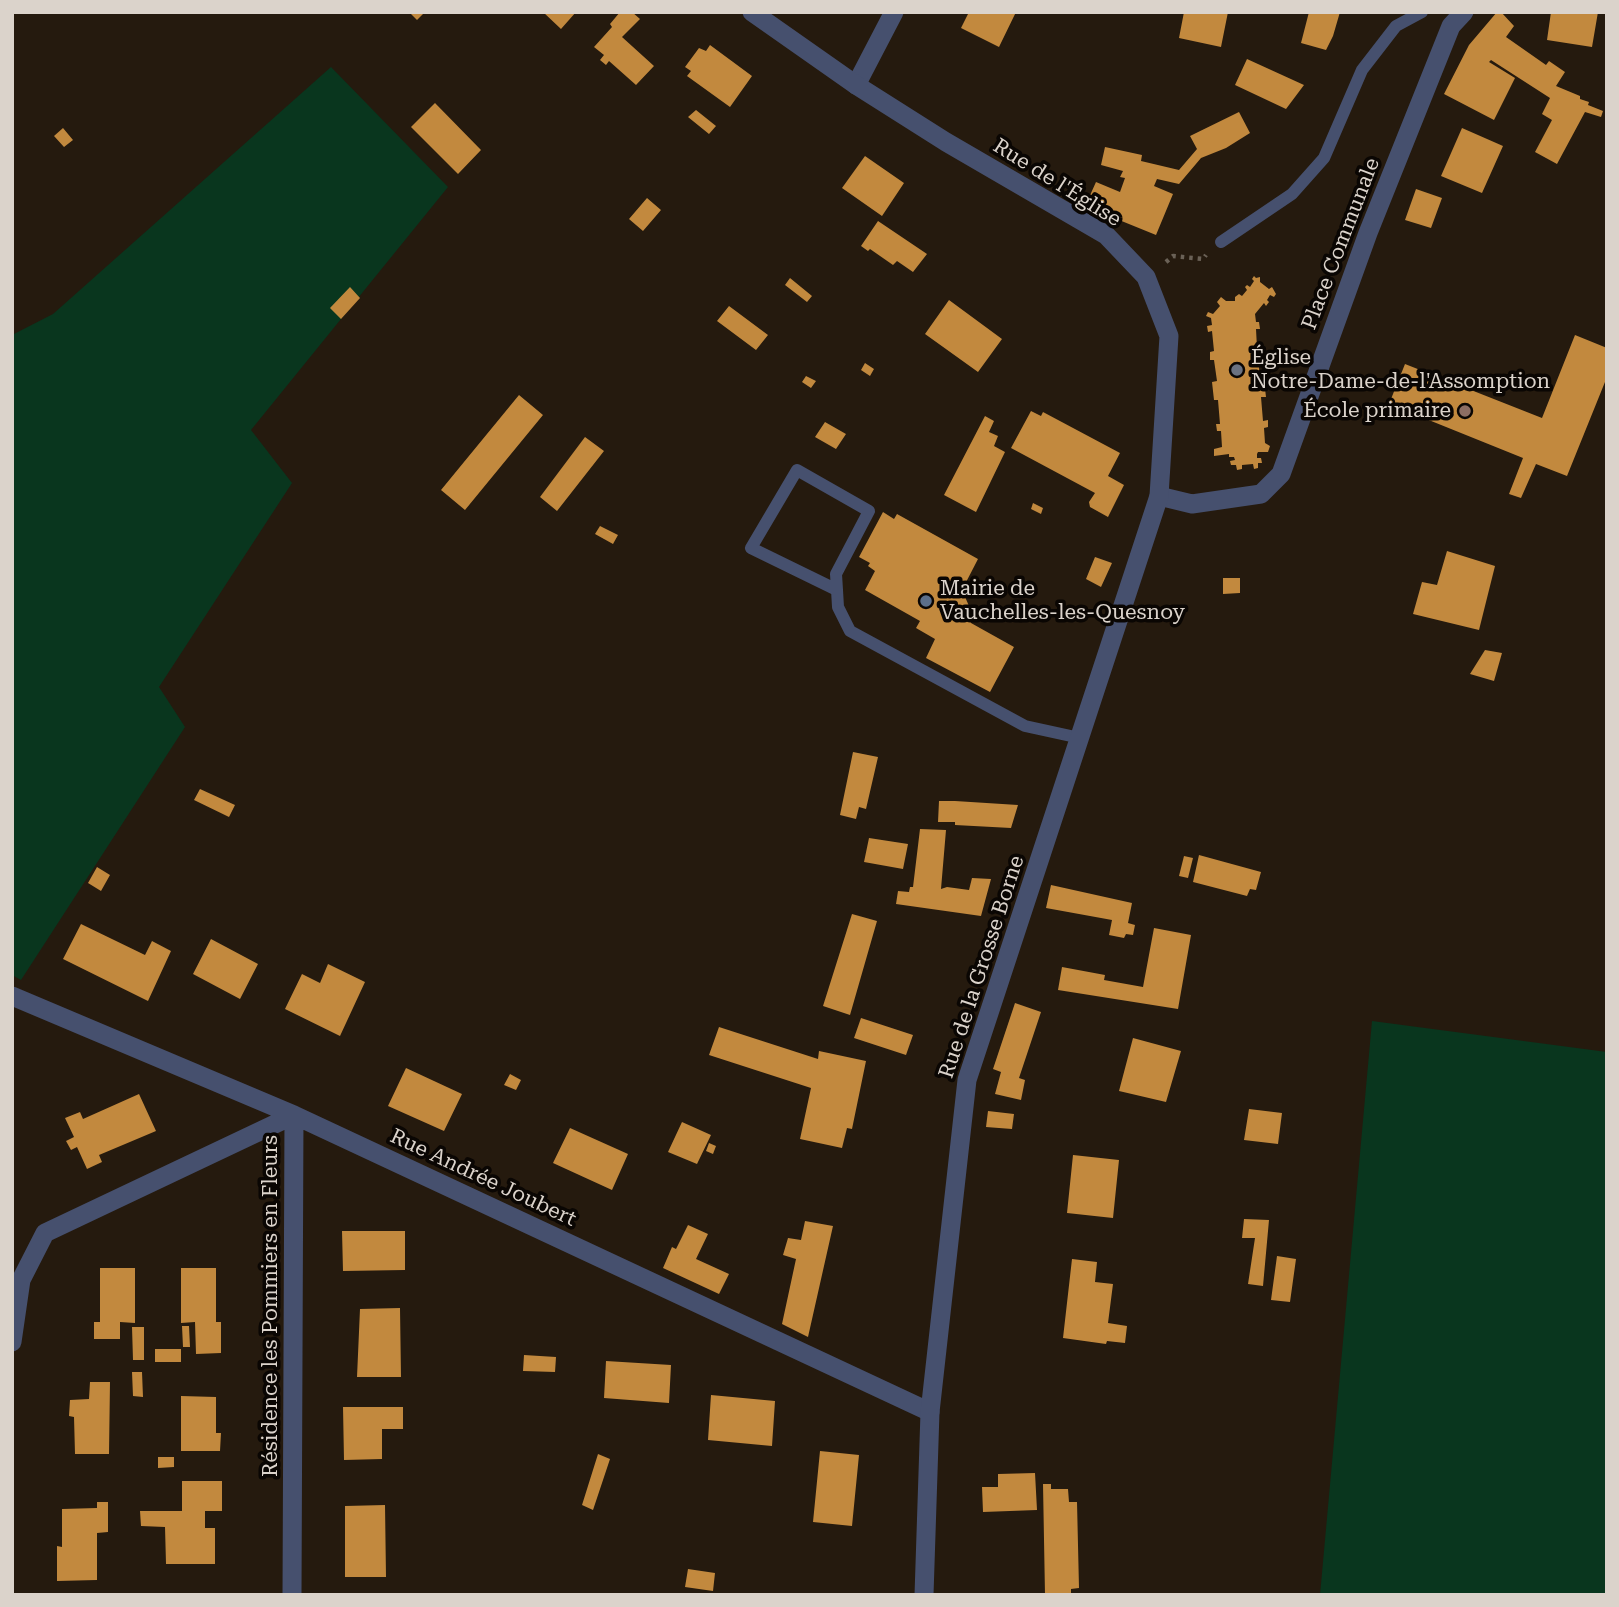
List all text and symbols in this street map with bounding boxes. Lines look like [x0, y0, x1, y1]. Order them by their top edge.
street label: Rue de l'Église [988, 134, 1126, 232]
street label: Place Communale [1297, 155, 1385, 333]
place label: Église Notre-Dame-de-l'Assomption [1251, 345, 1550, 395]
marker: Église Notre-Dame-de-l'Assomption [1229, 362, 1245, 378]
place label: École primaire [1303, 398, 1451, 424]
marker: École primaire [1457, 403, 1473, 419]
place label: Mairie de Vauchelles-les-Quesnoy [940, 576, 1185, 626]
marker: Mairie de Vauchelles-les-Quesnoy [918, 593, 934, 609]
street label: Rue de la Grosse Borne [934, 852, 1030, 1082]
street label: Rue Andrée Joubert [386, 1124, 580, 1232]
street label: Résidence les Pommiers en Fleurs [258, 1135, 284, 1477]

